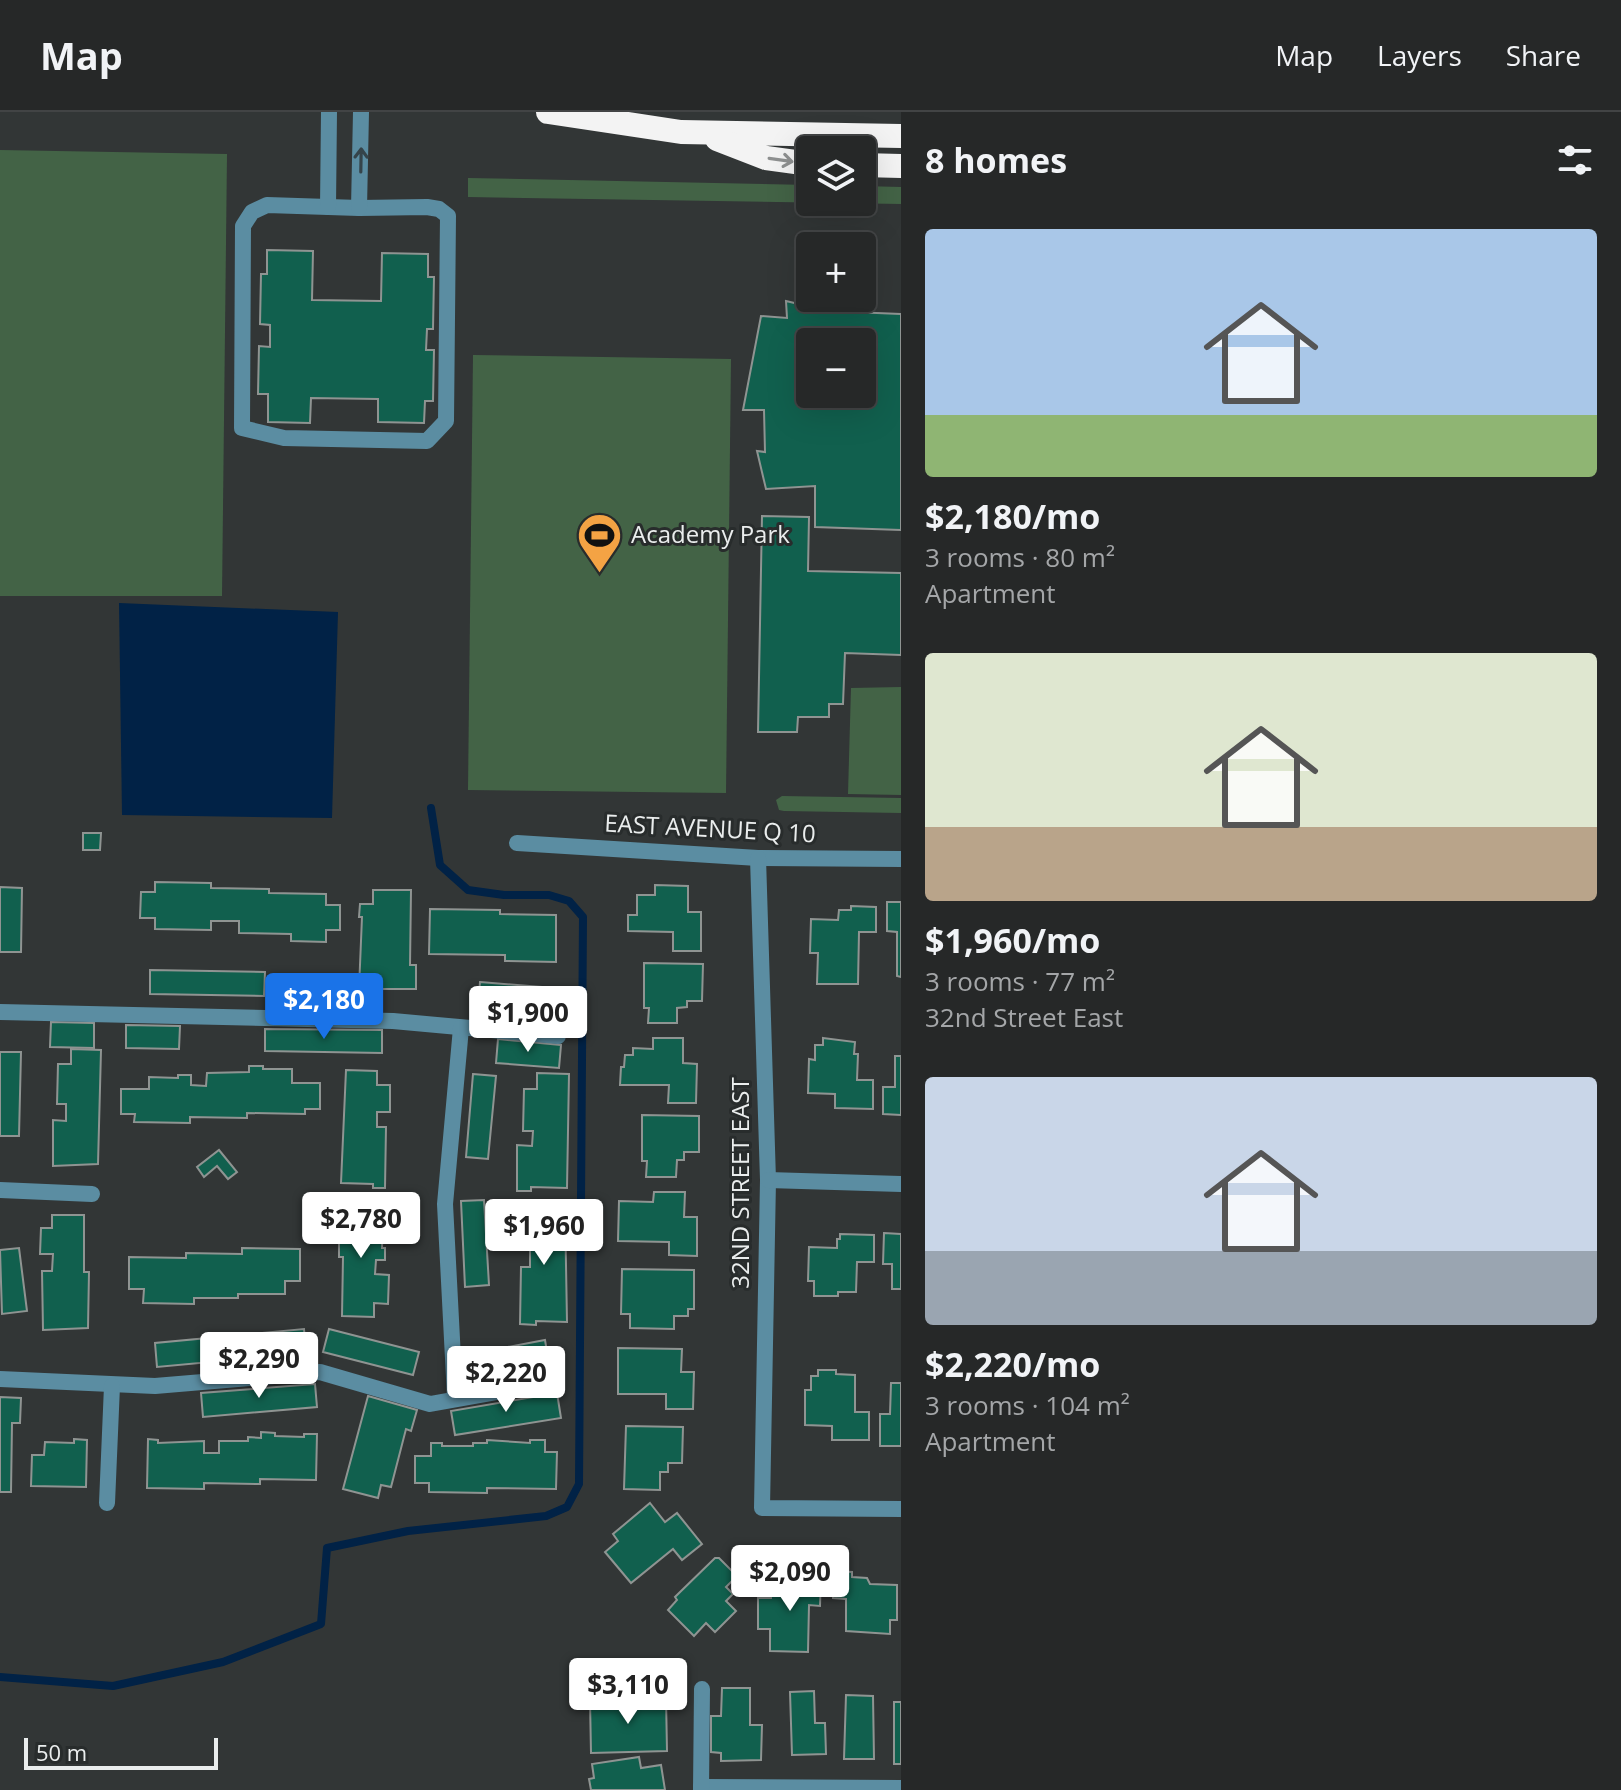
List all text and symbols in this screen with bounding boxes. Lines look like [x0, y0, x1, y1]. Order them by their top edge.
text: Map [40, 29, 123, 81]
text: Map [1275, 36, 1333, 74]
text: Layers [1377, 36, 1462, 74]
text: Share [1506, 36, 1581, 74]
map controls [796, 136, 876, 408]
button: layers [796, 136, 876, 216]
text: 8 homes [925, 137, 1067, 183]
icon: filters [1553, 138, 1597, 182]
one-way arrow [353, 147, 369, 174]
one-way arrow [768, 153, 793, 168]
button: + [796, 232, 876, 312]
icon: home [1189, 281, 1333, 425]
button: − [796, 328, 876, 408]
text: $2,180/mo [925, 493, 1100, 539]
sports icon: Academy Park [576, 511, 624, 574]
place label: Academy Park [631, 517, 790, 550]
text: 3 rooms · 80 m² [925, 539, 1115, 575]
text: Apartment [925, 575, 1056, 611]
icon: home [1189, 705, 1333, 849]
street label: EAST AVENUE Q 10 [604, 805, 817, 850]
text: $1,960/mo [925, 917, 1100, 963]
text: 3 rooms · 77 m² [925, 963, 1115, 999]
pin: $2,180 [259, 973, 389, 1041]
text: $2,180 [283, 981, 365, 1017]
pin: $1,900 [463, 986, 593, 1054]
text: $1,900 [487, 994, 569, 1030]
text: 32nd Street East [925, 999, 1123, 1035]
street label: 32ND STREET EAST [723, 1077, 756, 1289]
icon: home [1189, 1129, 1333, 1273]
pin: $2,780 [296, 1192, 426, 1260]
pin: $1,960 [479, 1199, 609, 1267]
text: $2,780 [320, 1200, 402, 1236]
text: $1,960 [503, 1207, 585, 1243]
pin: $2,290 [194, 1332, 324, 1400]
text: $2,290 [218, 1340, 300, 1376]
text: $2,220/mo [925, 1341, 1100, 1387]
pin: $2,220 [441, 1346, 571, 1414]
text: $2,220 [465, 1354, 547, 1390]
text: 3 rooms · 104 m² [925, 1387, 1130, 1423]
text: Apartment [925, 1423, 1056, 1459]
pin: $2,090 [725, 1545, 855, 1613]
text: $2,090 [749, 1553, 831, 1589]
pin: $3,110 [563, 1658, 693, 1726]
text: $3,110 [587, 1666, 669, 1702]
scale bar [24, 1734, 218, 1770]
text: 50 m [36, 1737, 87, 1767]

